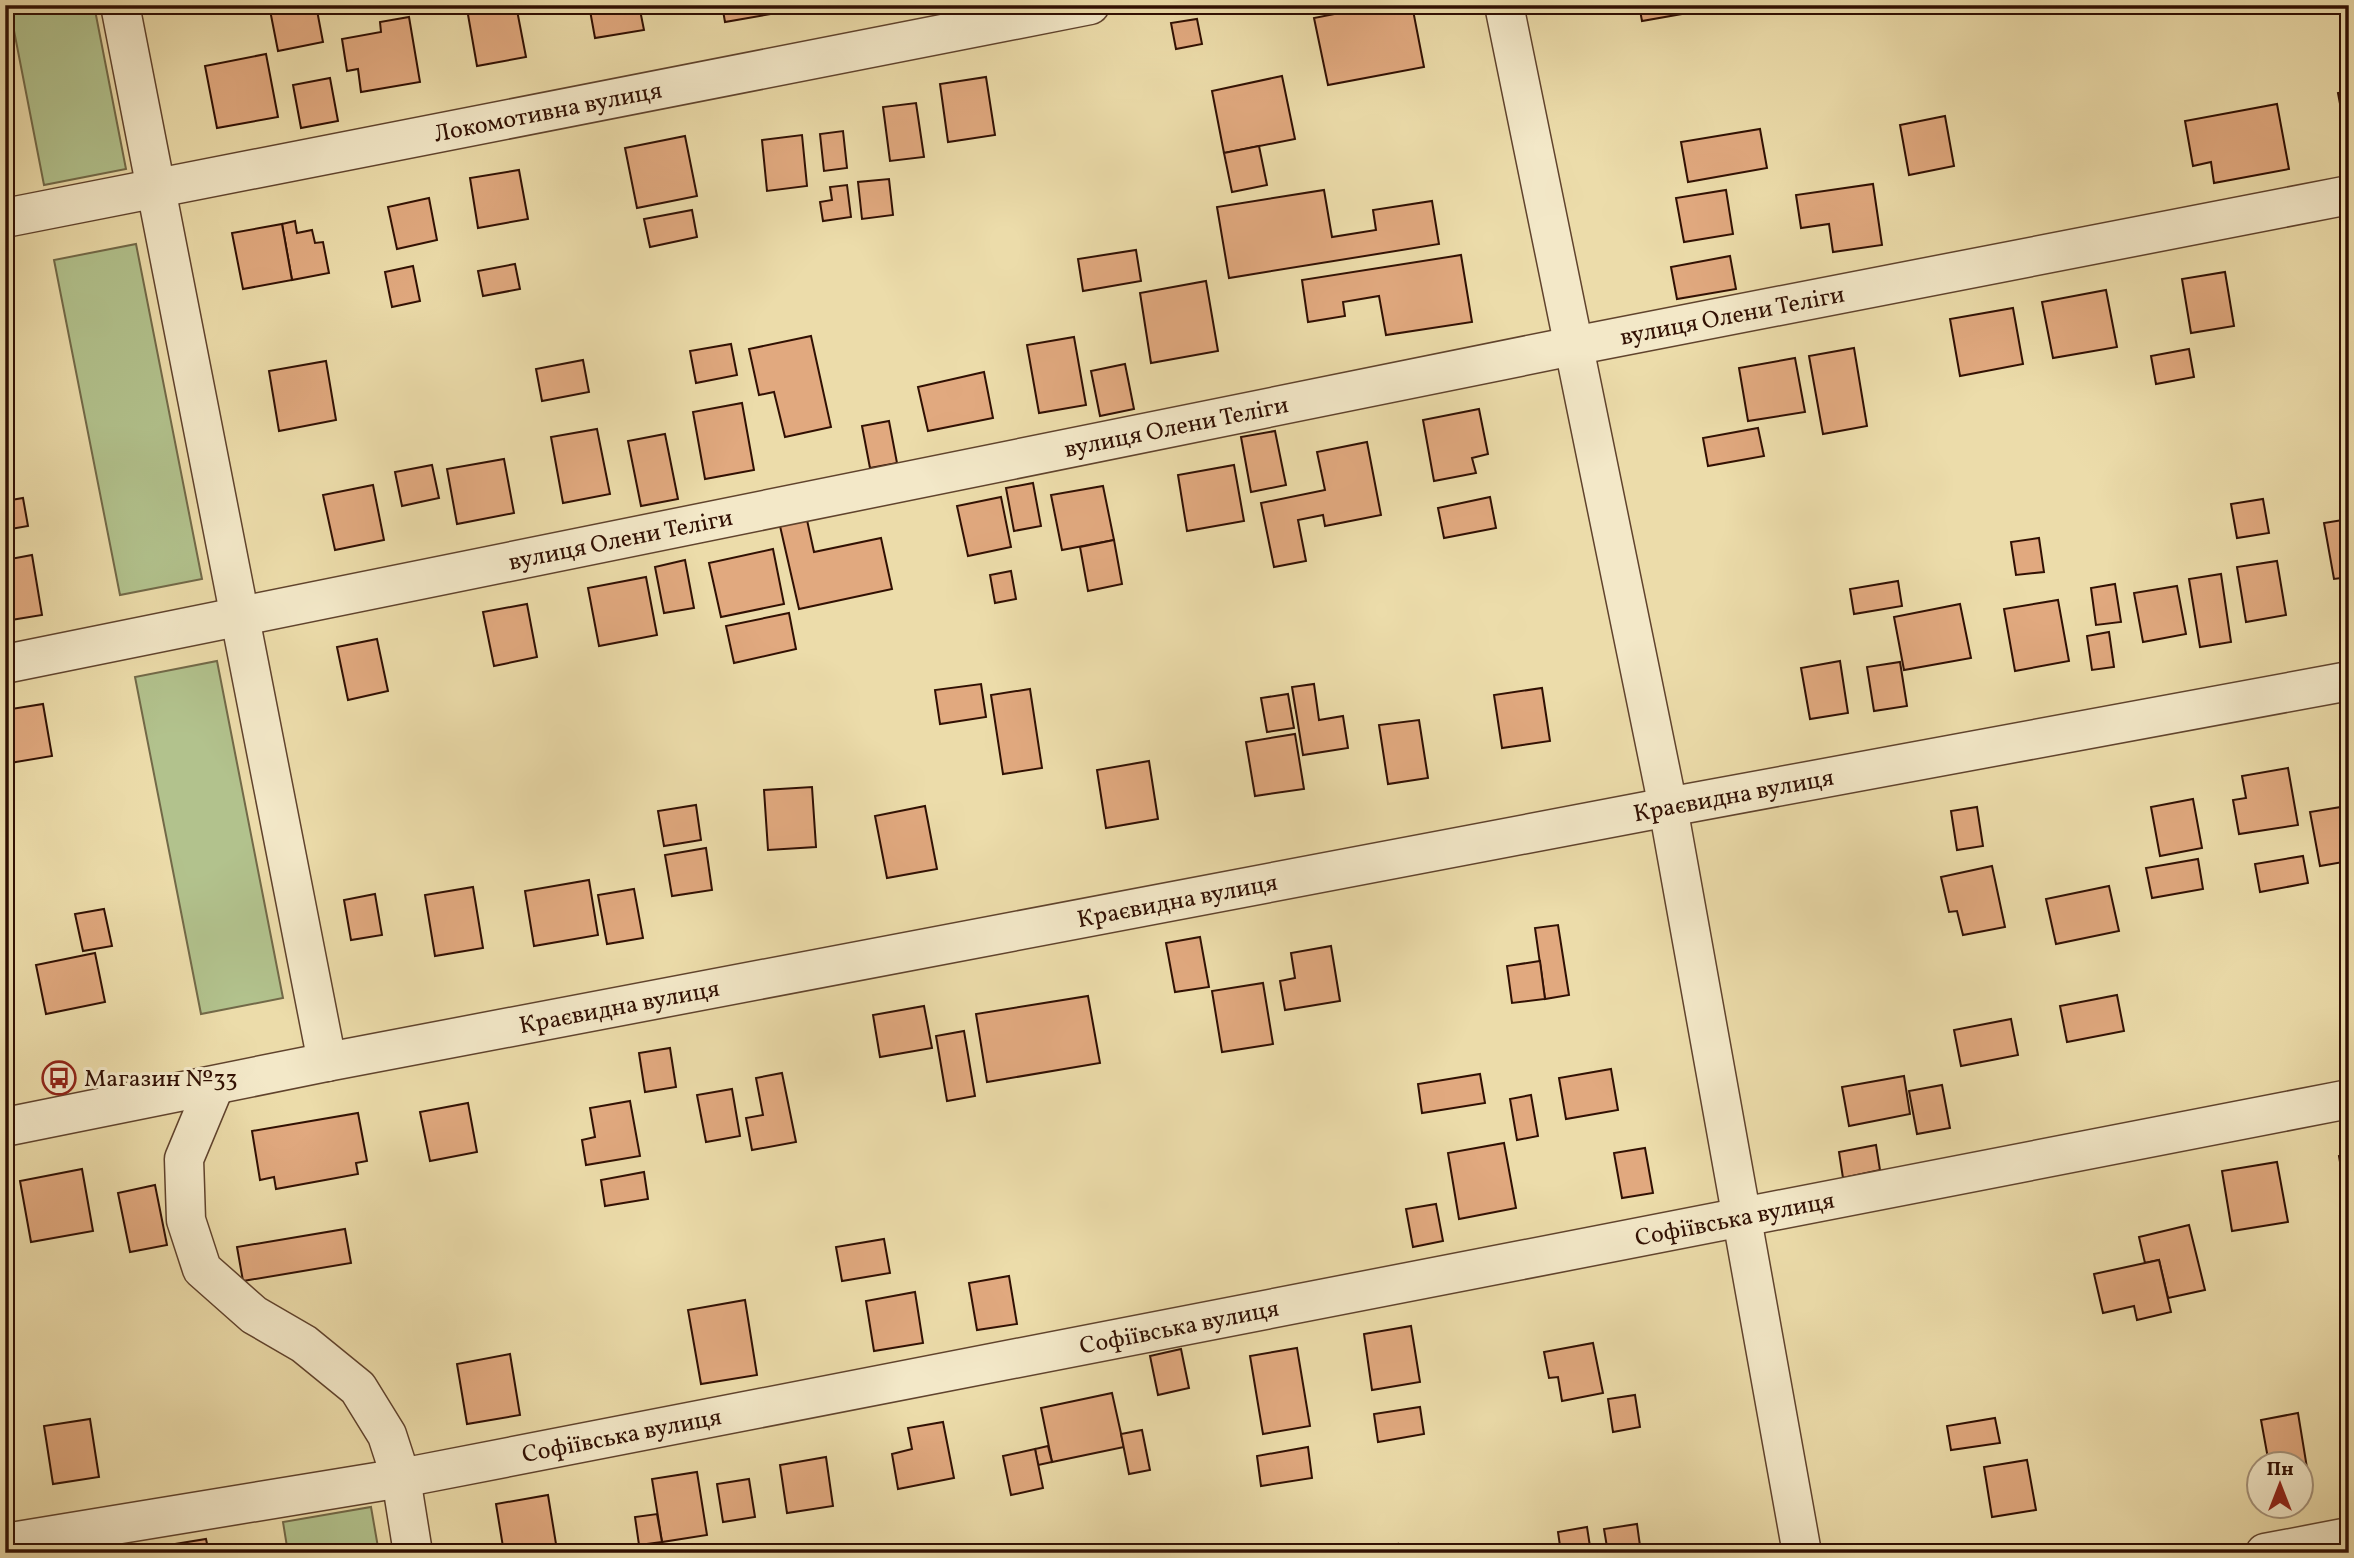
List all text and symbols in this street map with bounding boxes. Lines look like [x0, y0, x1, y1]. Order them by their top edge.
street label: Локомотивна вулиця [431, 74, 665, 152]
street label: вулиця Олени Теліги [1617, 279, 1848, 355]
street label: вулиця Олени Теліги [1061, 389, 1292, 468]
street label: вулиця Олени Теліги [506, 502, 736, 580]
street label: Краєвидна вулиця [1631, 762, 1837, 832]
street label: Краєвидна вулиця [1075, 867, 1281, 938]
street label: Краєвидна вулиця [517, 973, 723, 1044]
bus stop icon: Магазин №33 [40, 1059, 78, 1097]
place label: Магазин №33 [84, 1063, 238, 1097]
street label: Софіївська вулиця [1632, 1184, 1838, 1257]
street label: Софіївська вулиця [1077, 1293, 1282, 1365]
street label: Софіївська вулиця [519, 1401, 725, 1473]
north arrow [2246, 1450, 2316, 1520]
text: Пн [2267, 1457, 2293, 1483]

